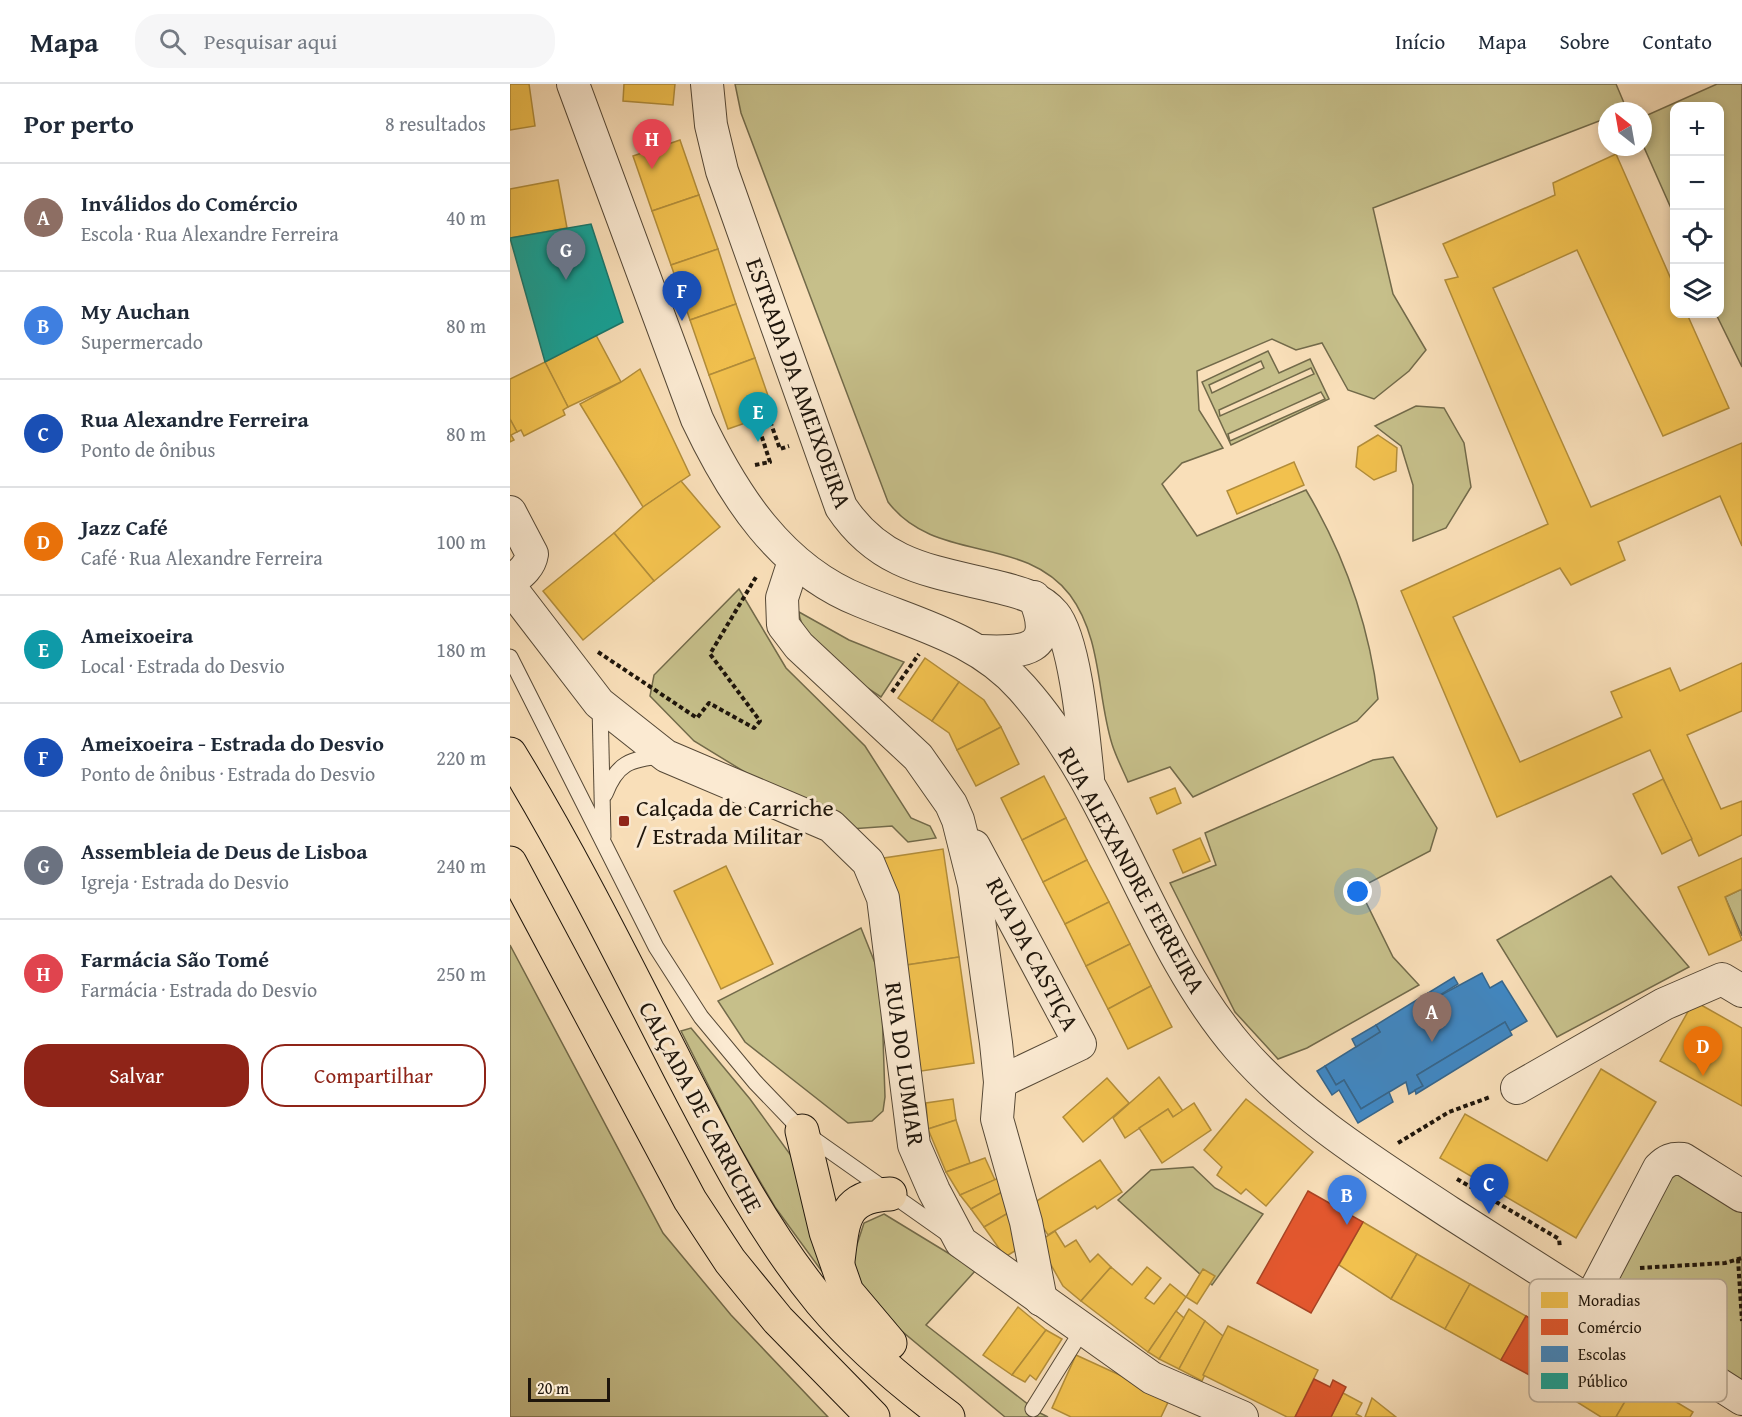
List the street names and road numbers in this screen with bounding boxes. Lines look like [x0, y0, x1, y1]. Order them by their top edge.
street label: ESTRADA DA AMEIXOEIRA [740, 254, 858, 512]
street label: RUA ALEXANDRE FERREIRA [1050, 740, 1215, 1000]
street label: RUA DA CASTIÇA [978, 871, 1088, 1037]
street label: RUA DO LUMIAR [876, 980, 934, 1149]
street label: CALÇADA DE CARRICHE [630, 995, 772, 1219]

